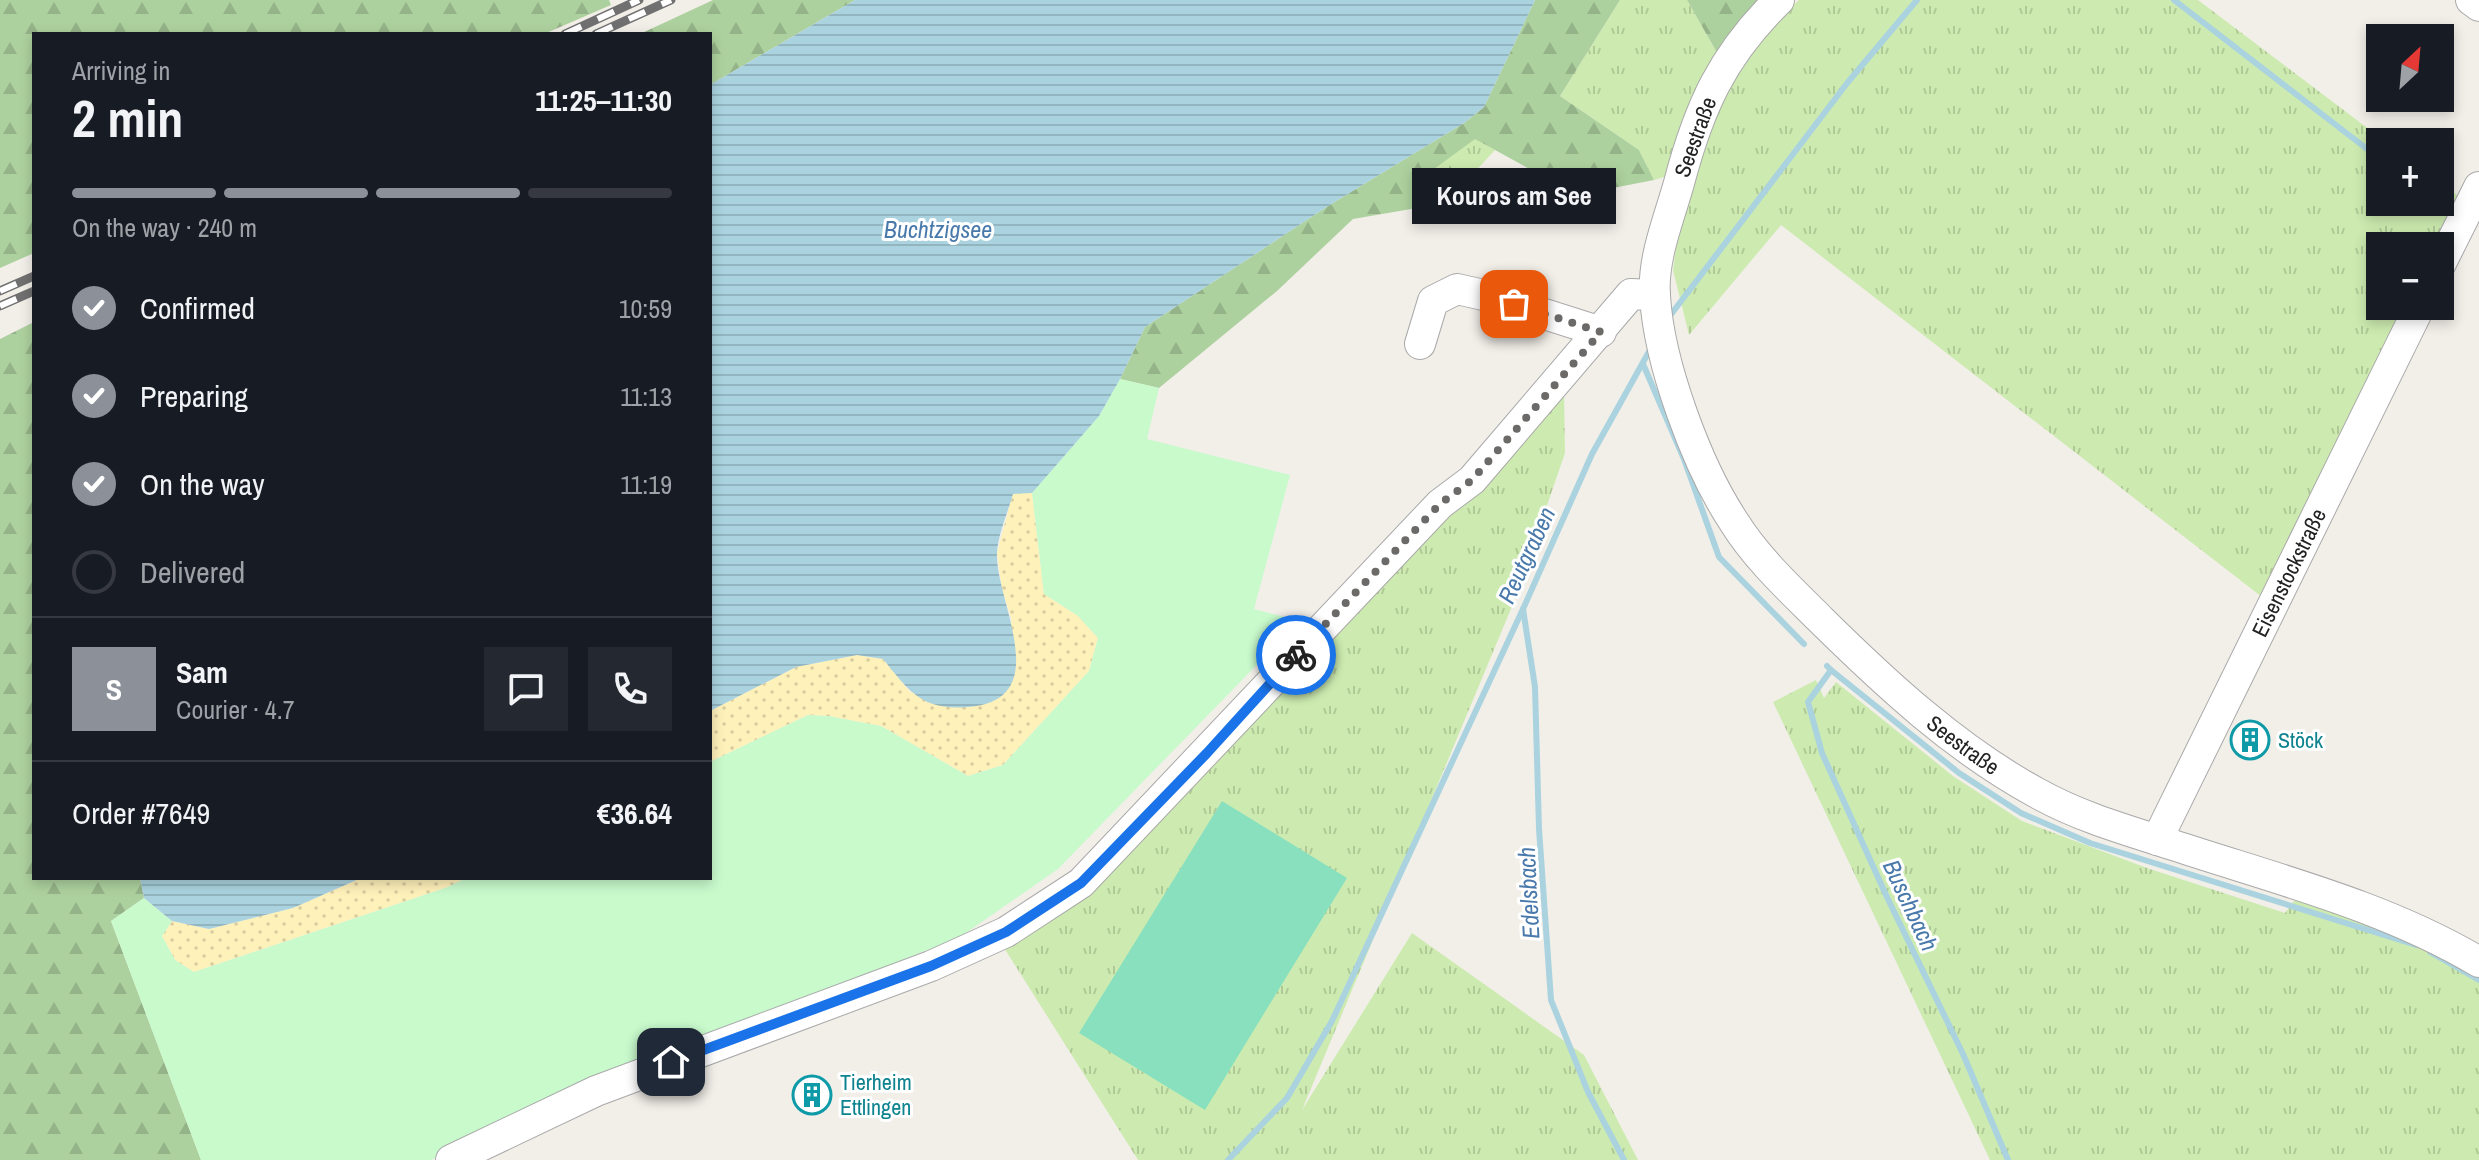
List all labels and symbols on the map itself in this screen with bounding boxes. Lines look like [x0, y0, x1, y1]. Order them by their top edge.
north arrow [2366, 24, 2454, 112]
street label: Seestraße [1667, 93, 1723, 181]
callout: Kouros am See [1412, 168, 1616, 224]
water label: Buchtzigsee [884, 213, 992, 245]
pin [1480, 270, 1548, 338]
water label: Reutgraben [1490, 502, 1562, 608]
street label: Eisenstockstraße [2244, 503, 2333, 642]
courier [1256, 615, 1336, 695]
street label: Seestraße [1921, 708, 2005, 782]
building icon: Stöck [2229, 719, 2271, 761]
place label: Stöck [2278, 725, 2324, 755]
water label: Edelsbach [1510, 846, 1546, 940]
water label: Buschbach [1876, 854, 1946, 956]
pin [637, 1028, 705, 1096]
place label: Tierheim Ettlingen [840, 1067, 912, 1122]
building icon: Tierheim Ettlingen [791, 1074, 833, 1116]

